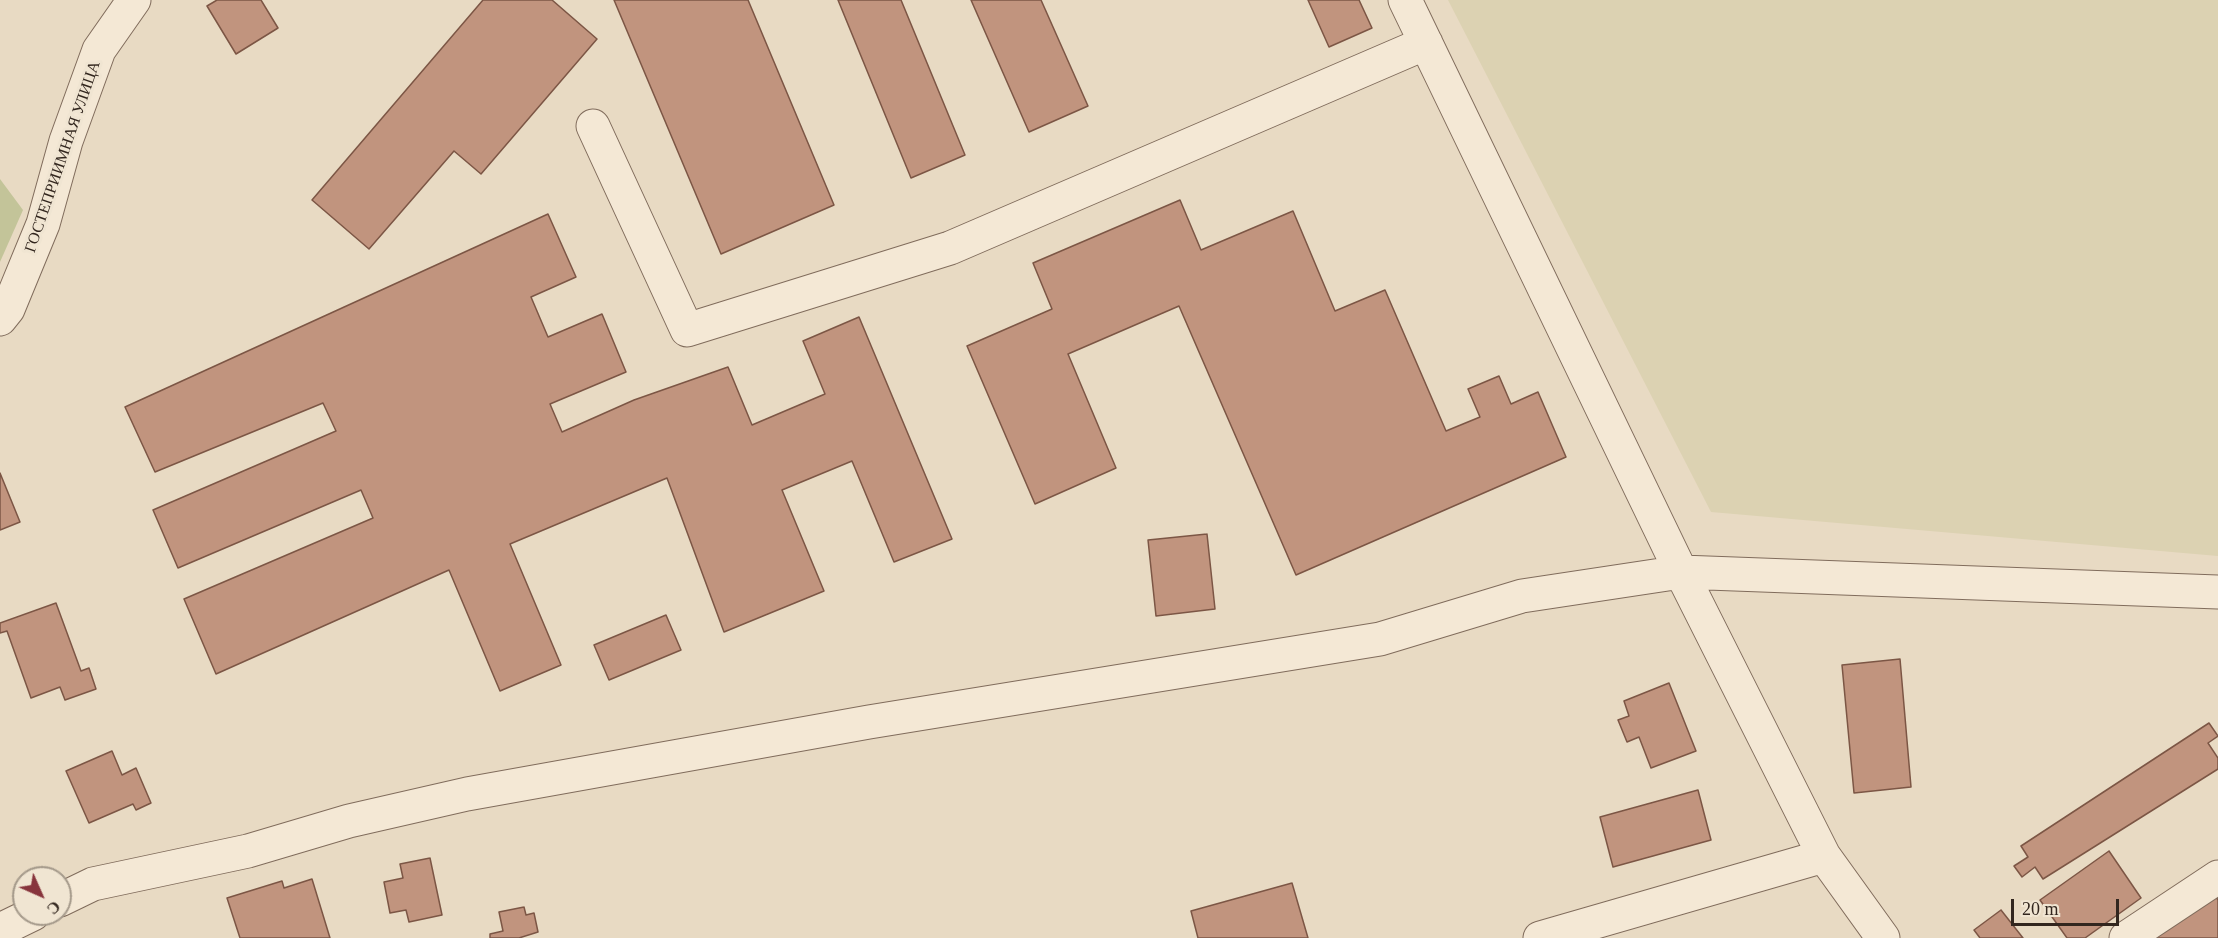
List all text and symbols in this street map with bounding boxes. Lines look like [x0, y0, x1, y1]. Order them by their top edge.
street label: ГОСТЕПРИИМНАЯ УЛИЦА [21, 59, 105, 255]
north arrow [12, 866, 72, 926]
scale bar [2014, 887, 2122, 925]
text: С [44, 898, 64, 918]
text: 20 m [2022, 899, 2059, 919]

